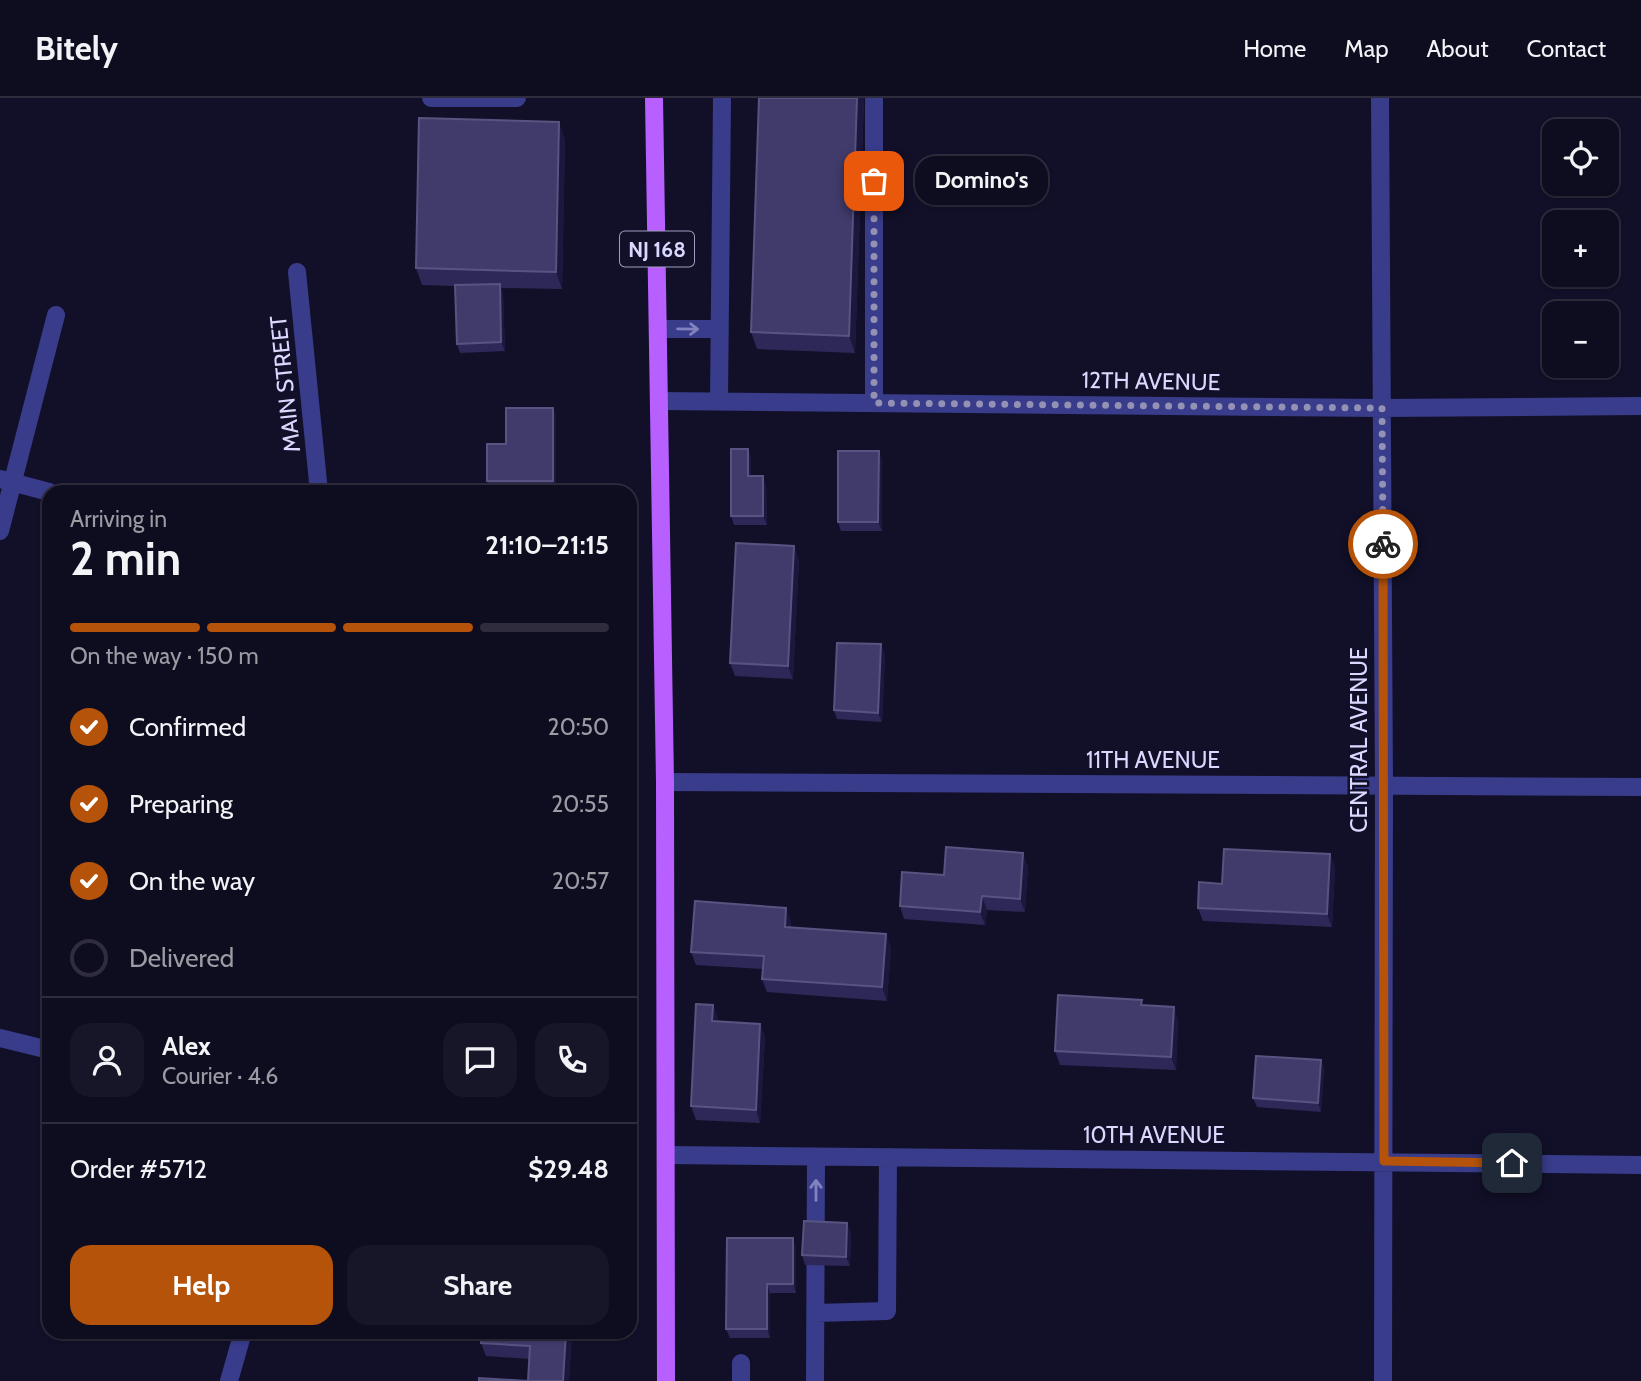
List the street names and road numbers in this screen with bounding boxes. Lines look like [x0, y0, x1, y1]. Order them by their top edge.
road number: NJ 168 [620, 232, 694, 266]
street label: MAIN STREET [264, 314, 306, 454]
street label: 12TH AVENUE [1081, 366, 1221, 396]
street label: CENTRAL AVENUE [1345, 647, 1373, 833]
street label: 11TH AVENUE [1086, 746, 1220, 774]
street label: 10TH AVENUE [1083, 1121, 1225, 1149]

